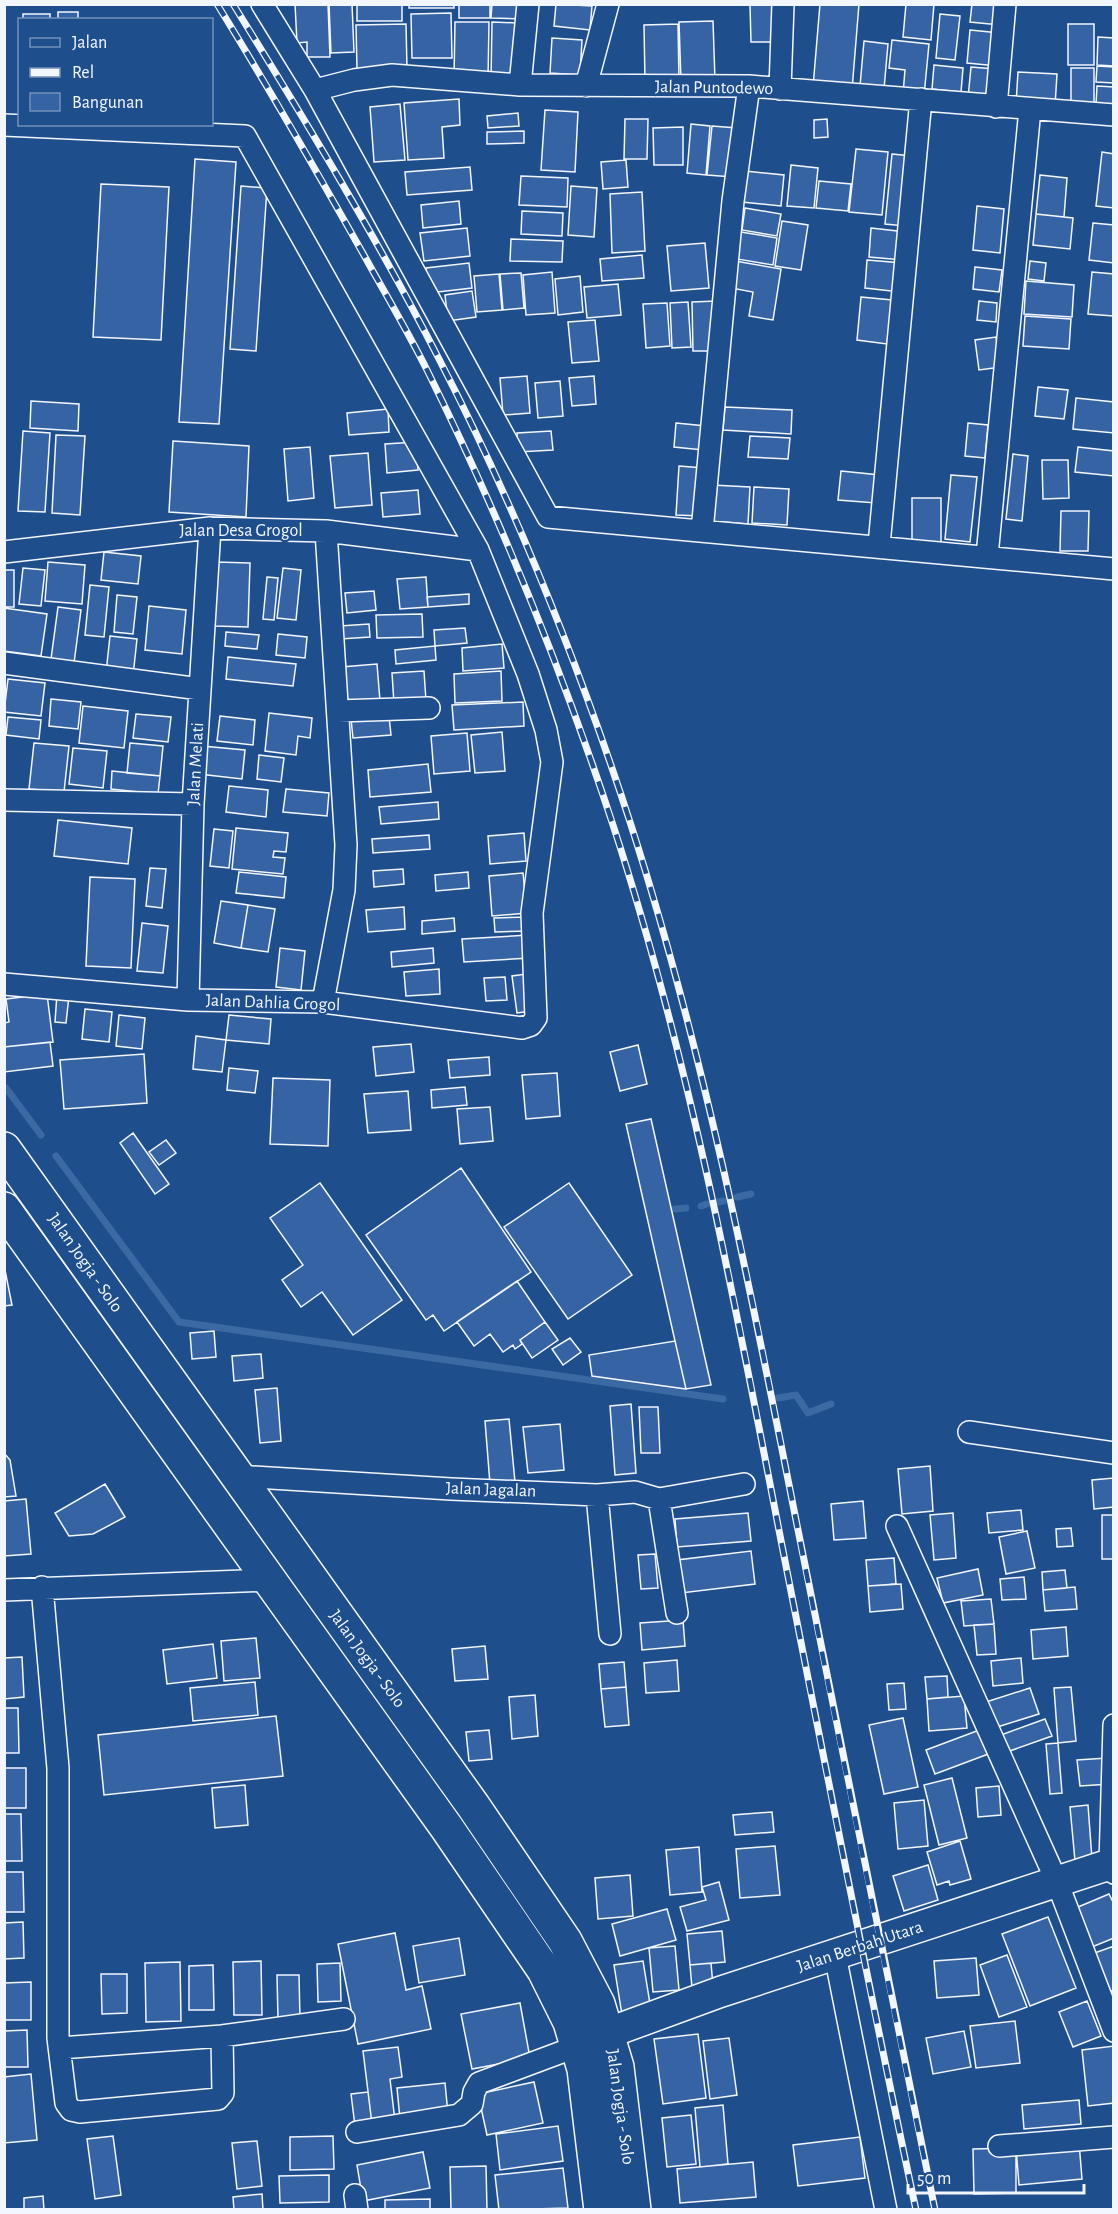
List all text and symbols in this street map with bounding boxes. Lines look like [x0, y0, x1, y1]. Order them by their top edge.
legend [18, 18, 213, 126]
text: Jalan [72, 34, 107, 52]
text: Rel [72, 64, 94, 82]
street label: Jalan Puntodewo [655, 78, 774, 98]
text: Bangunan [72, 94, 144, 112]
street label: Jalan Desa Grogol [179, 522, 303, 540]
street label: Jalan Melati [185, 722, 207, 806]
street label: Jalan Dahlia Grogol [205, 992, 341, 1014]
street label: Jalan Jogja - Solo [44, 1210, 126, 1316]
street label: Jalan Jagalan [445, 1479, 537, 1501]
street label: Jalan Jogja - Solo [326, 1607, 409, 1711]
street label: Jalan Berbah Utara [795, 1918, 925, 1976]
street label: Jalan Jogja - Solo [603, 2048, 637, 2166]
scale bar [908, 2157, 1084, 2195]
text: 50 m [917, 2170, 951, 2188]

